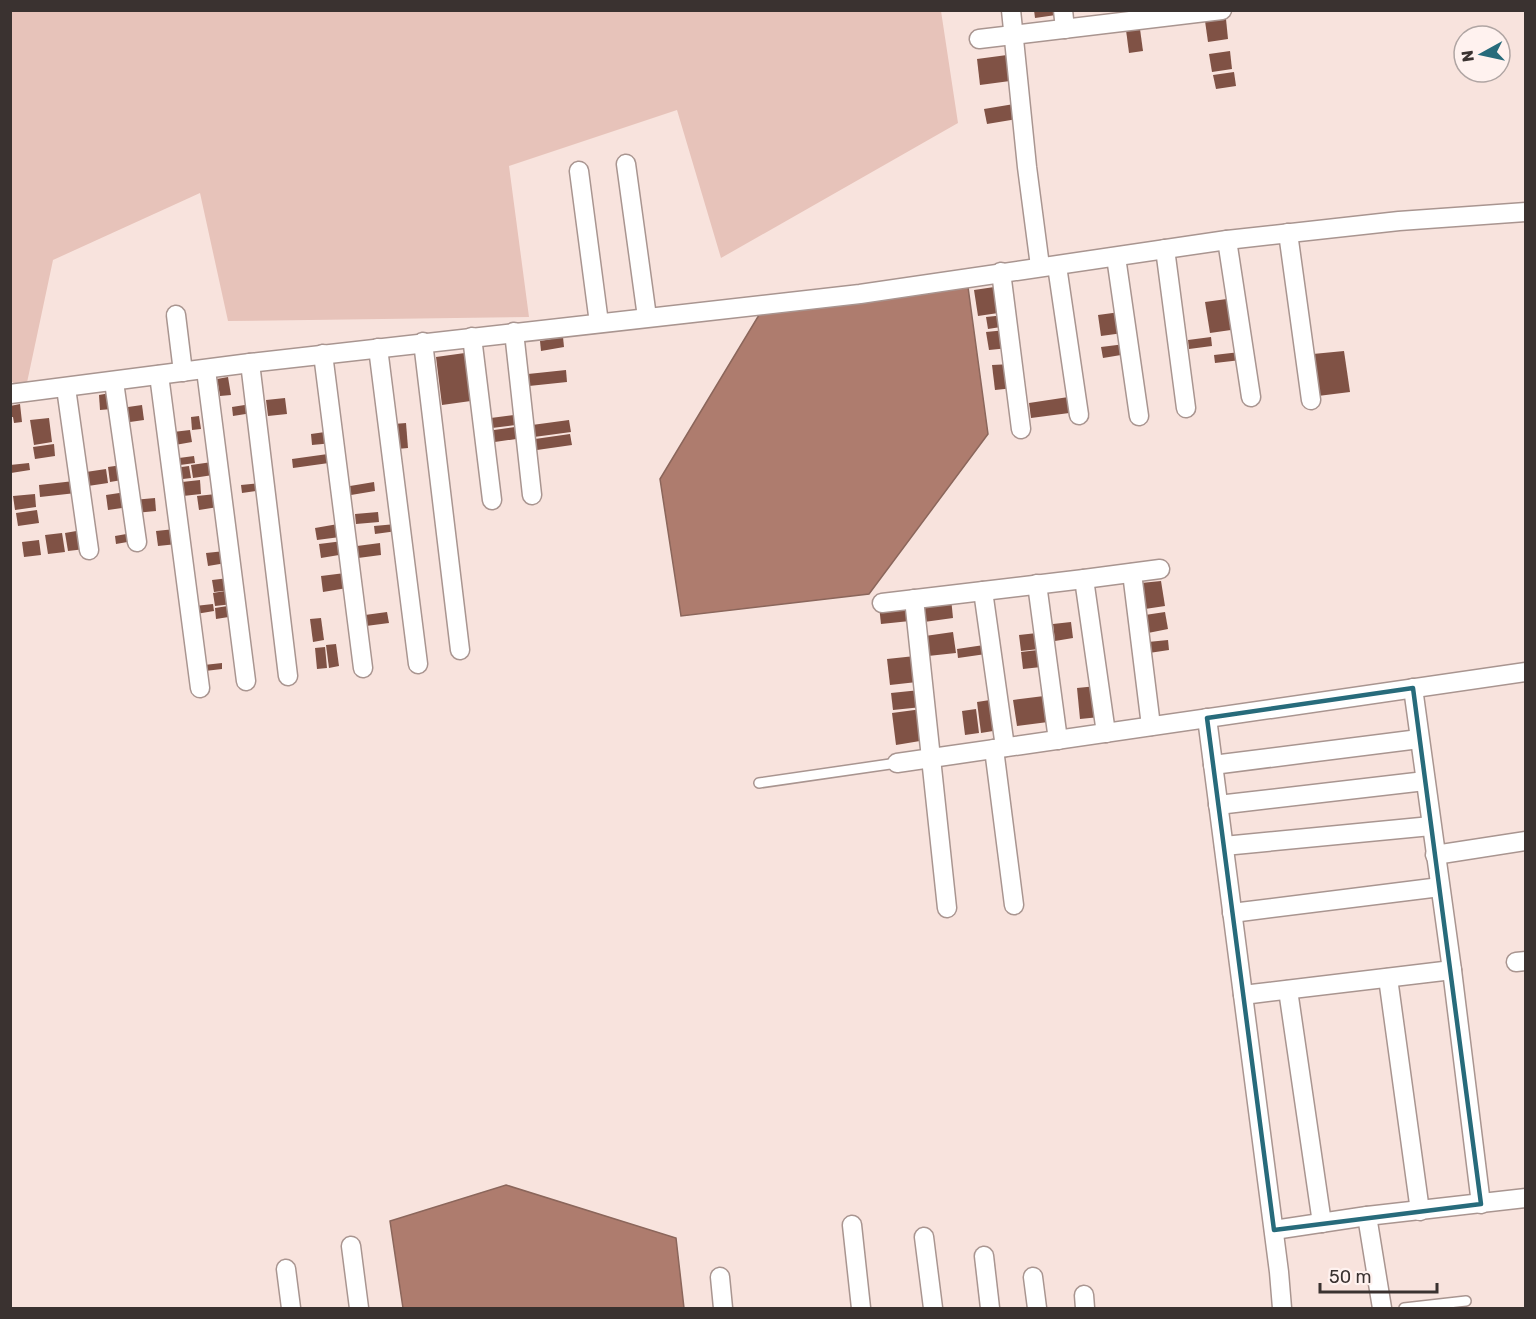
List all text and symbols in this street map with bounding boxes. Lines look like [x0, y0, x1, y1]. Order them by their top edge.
north arrow [1452, 24, 1512, 84]
text: N [1457, 49, 1478, 63]
scale bar [1320, 1256, 1437, 1294]
text: 50 m [1329, 1266, 1372, 1288]

